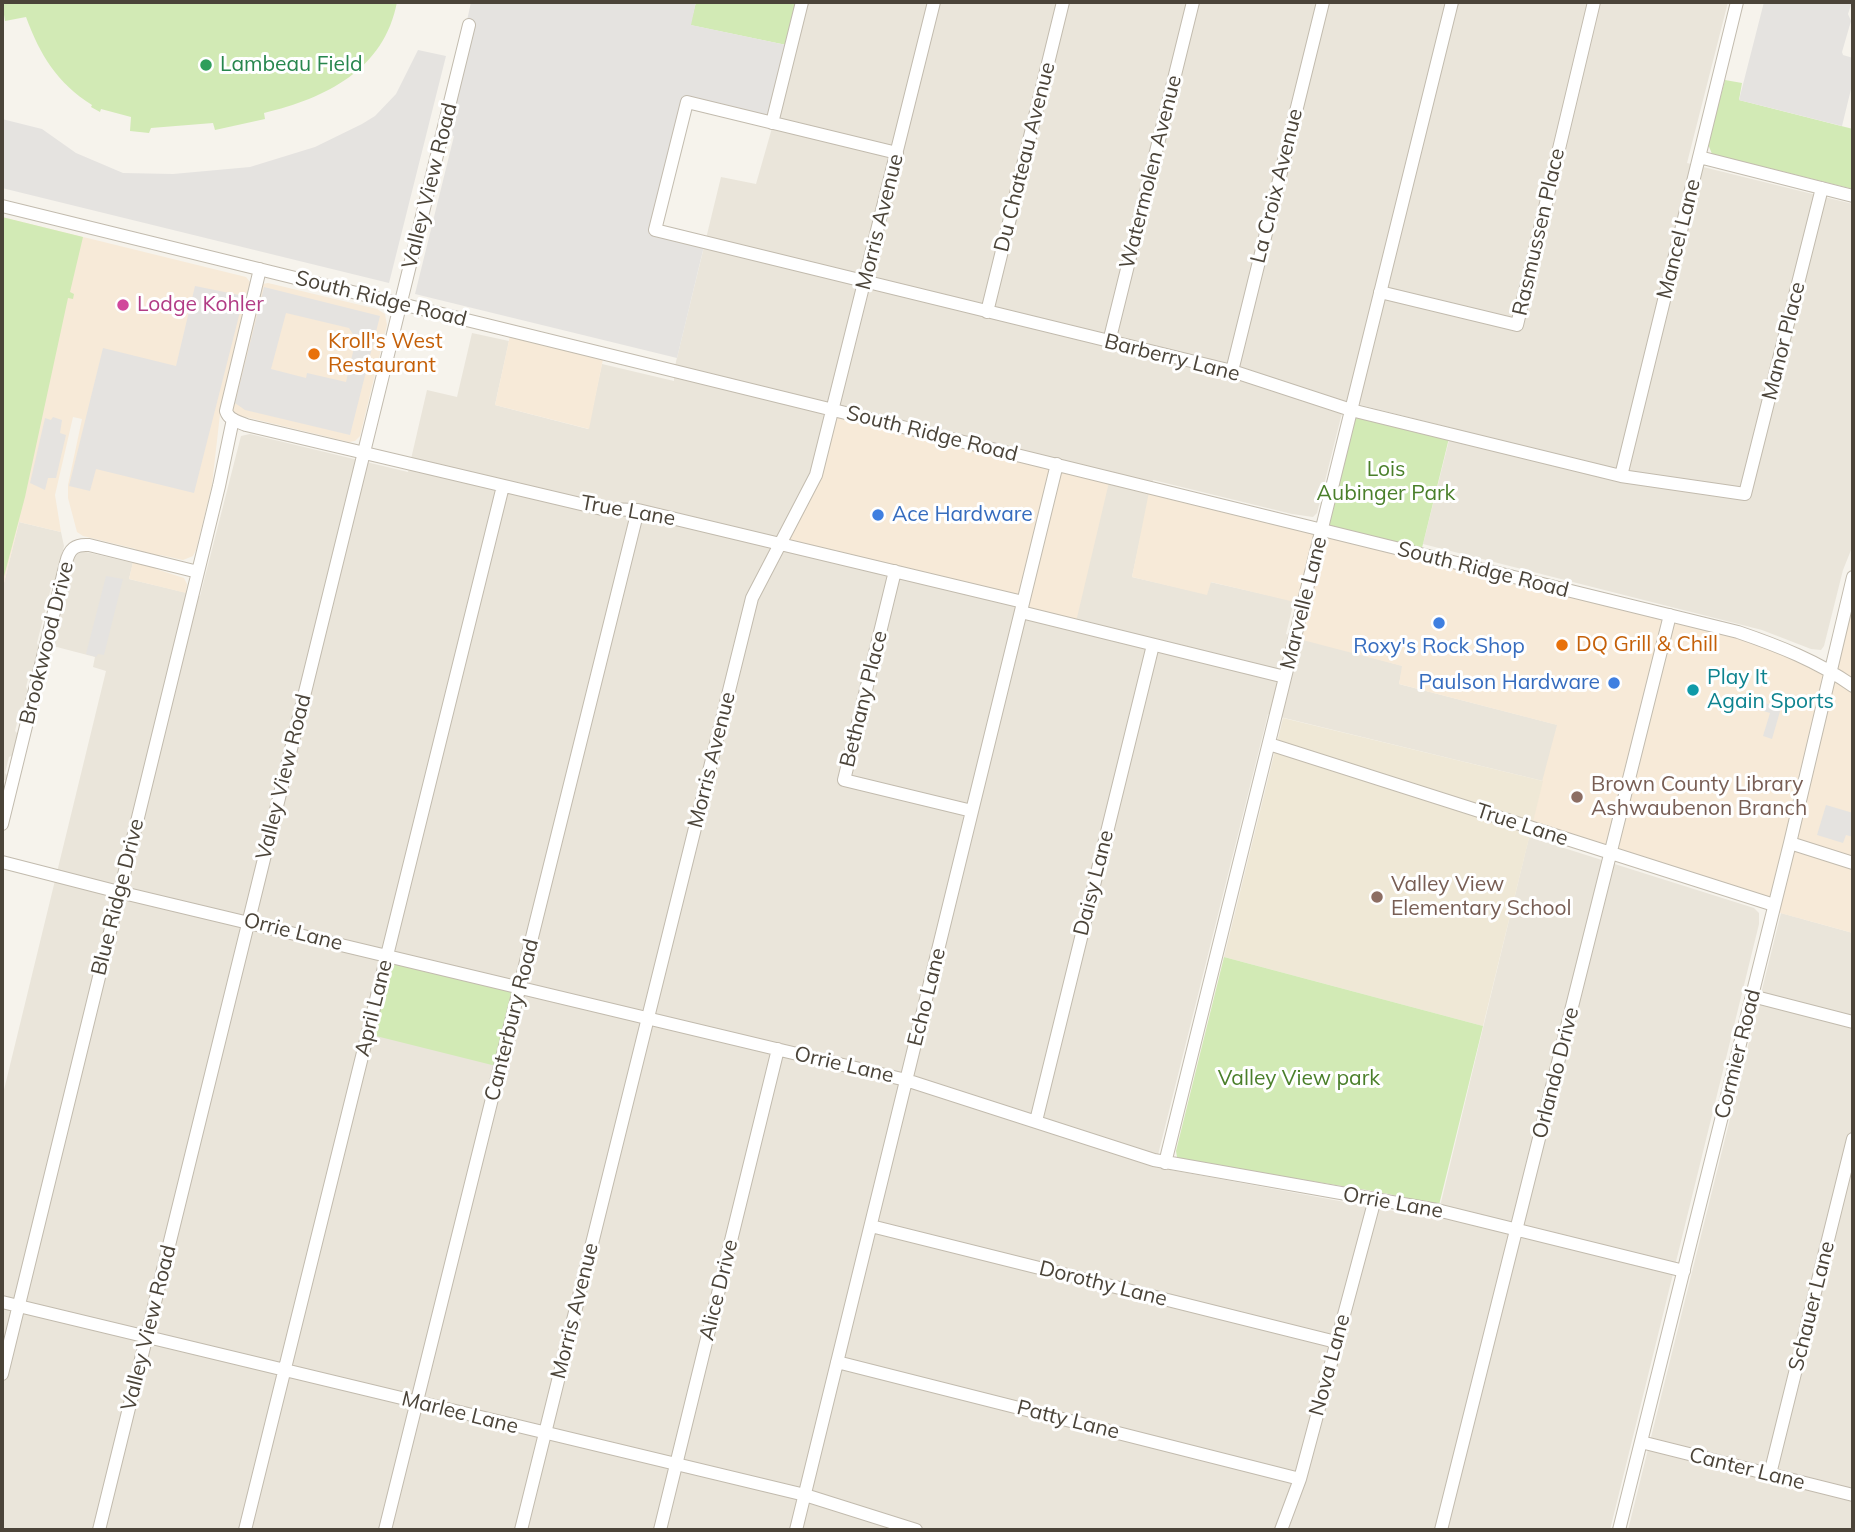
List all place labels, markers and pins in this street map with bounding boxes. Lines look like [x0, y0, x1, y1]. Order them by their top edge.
place label: Lambeau Field [220, 52, 363, 78]
marker: Lambeau Field [198, 57, 214, 73]
place label: Lodge Kohler [137, 292, 264, 318]
marker: Lodge Kohler [115, 297, 131, 313]
place label: Kroll's West Restaurant [328, 329, 443, 379]
marker: Kroll's West Restaurant [306, 346, 322, 362]
place label: Ace Hardware [892, 502, 1033, 528]
marker: Ace Hardware [870, 507, 886, 523]
marker: Roxy's Rock Shop [1431, 615, 1447, 631]
place label: DQ Grill & Chill [1576, 632, 1718, 658]
place label: Roxy's Rock Shop [1353, 634, 1525, 660]
marker: DQ Grill & Chill [1554, 637, 1570, 653]
place label: Play It Again Sports [1707, 665, 1834, 715]
place label: Paulson Hardware [1419, 670, 1600, 696]
marker: Paulson Hardware [1606, 675, 1622, 691]
marker: Play It Again Sports [1685, 682, 1701, 698]
place label: Brown County Library Ashwaubenon Branch [1591, 772, 1807, 822]
marker: Brown County Library Ashwaubenon Branch [1569, 789, 1585, 805]
place label: Valley View Elementary School [1391, 872, 1572, 922]
marker: Valley View Elementary School [1369, 889, 1385, 905]

